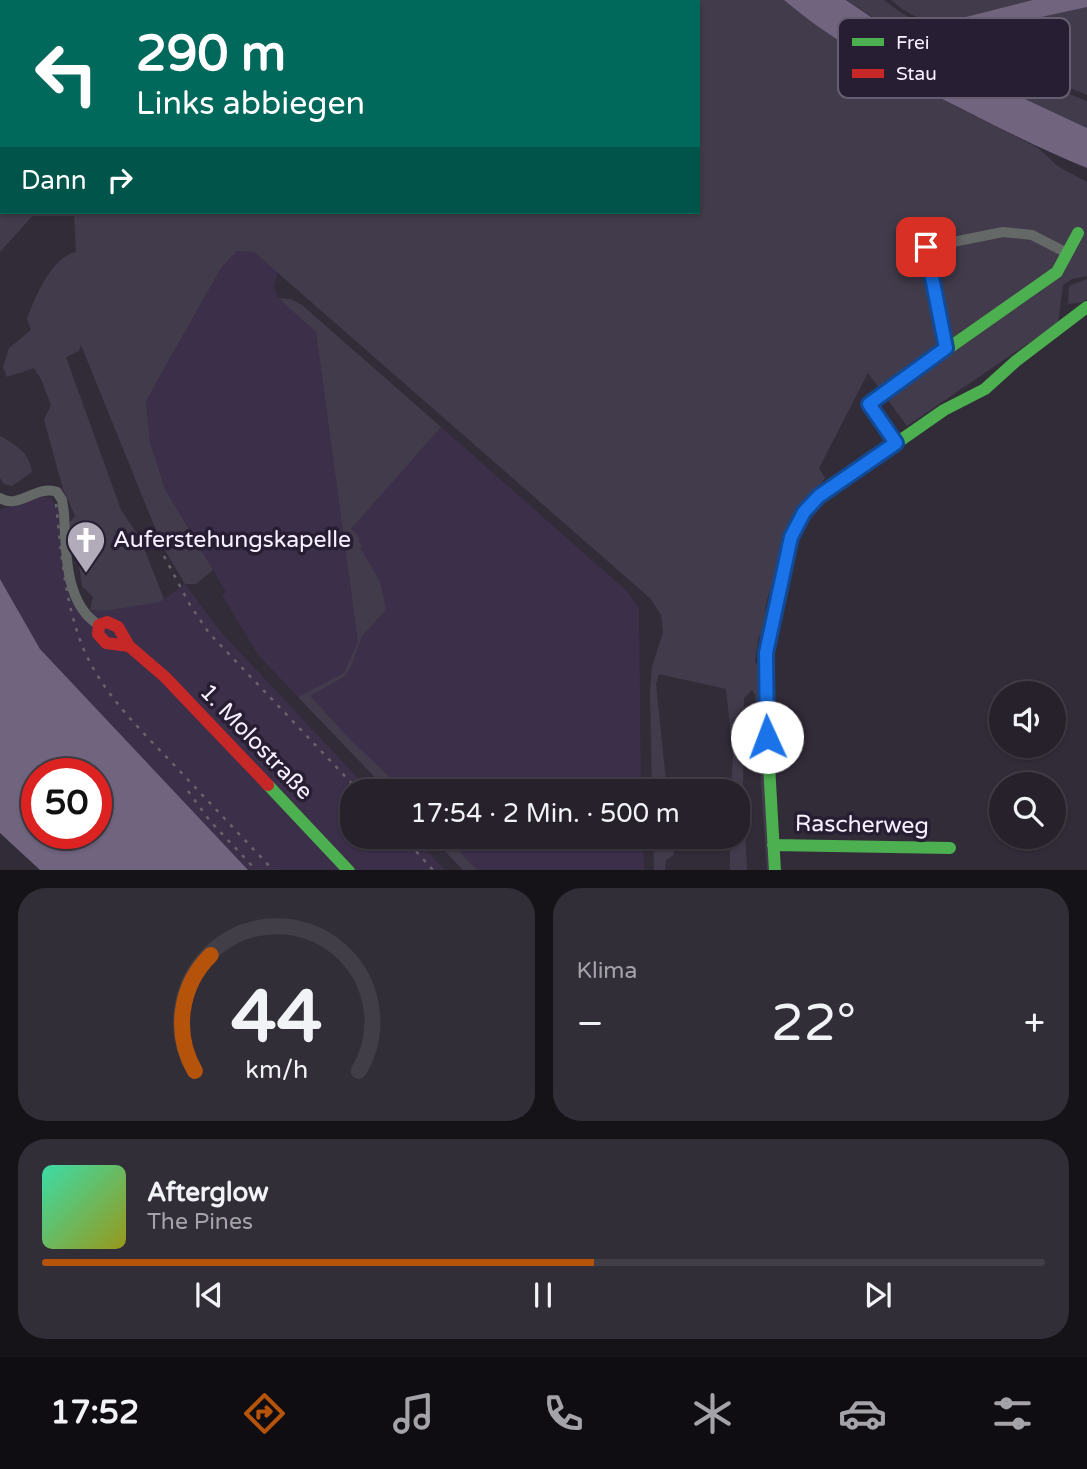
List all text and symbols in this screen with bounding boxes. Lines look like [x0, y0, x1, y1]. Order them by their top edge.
legend [838, 18, 1070, 98]
text: 290 m [136, 25, 286, 84]
icon: left [21, 28, 112, 119]
text: Frei [896, 32, 930, 54]
text: Stau [896, 63, 937, 85]
text: Links abbiegen [136, 85, 365, 123]
icon: right [101, 161, 139, 199]
text: Dann [21, 165, 87, 196]
pin [896, 217, 956, 277]
icon: arrive [907, 228, 945, 266]
church icon: Auferstehungskapelle [65, 519, 107, 574]
place label: Auferstehungskapelle [113, 526, 351, 554]
street label: 1. Molostraße [194, 678, 318, 806]
map controls [989, 681, 1066, 849]
button: sound [989, 681, 1066, 758]
position arrow [730, 700, 804, 774]
speed limit sign: 50 [21, 758, 112, 849]
button: search [989, 772, 1066, 849]
text: 17:54 · 2 Min. · 500 m [410, 798, 680, 829]
street label: Rascherweg [795, 810, 929, 840]
text: Klima [577, 957, 637, 985]
text: 44 [231, 974, 322, 1062]
text: 22° [771, 992, 856, 1055]
text: − [577, 1001, 604, 1047]
text: + [1024, 1001, 1045, 1047]
text: km/h [245, 1054, 308, 1084]
text: Afterglow [147, 1177, 269, 1208]
text: The Pines [147, 1208, 253, 1236]
icon: previous [190, 1276, 228, 1314]
icon: pause [524, 1276, 562, 1314]
icon: next [859, 1276, 897, 1314]
icon: directions [240, 1389, 289, 1438]
icon: music [389, 1389, 438, 1438]
icon: phone [539, 1389, 588, 1438]
icon: climate [688, 1389, 737, 1438]
icon: car [838, 1389, 887, 1438]
icon: filters [988, 1389, 1037, 1438]
text: 17:52 [50, 1394, 139, 1432]

